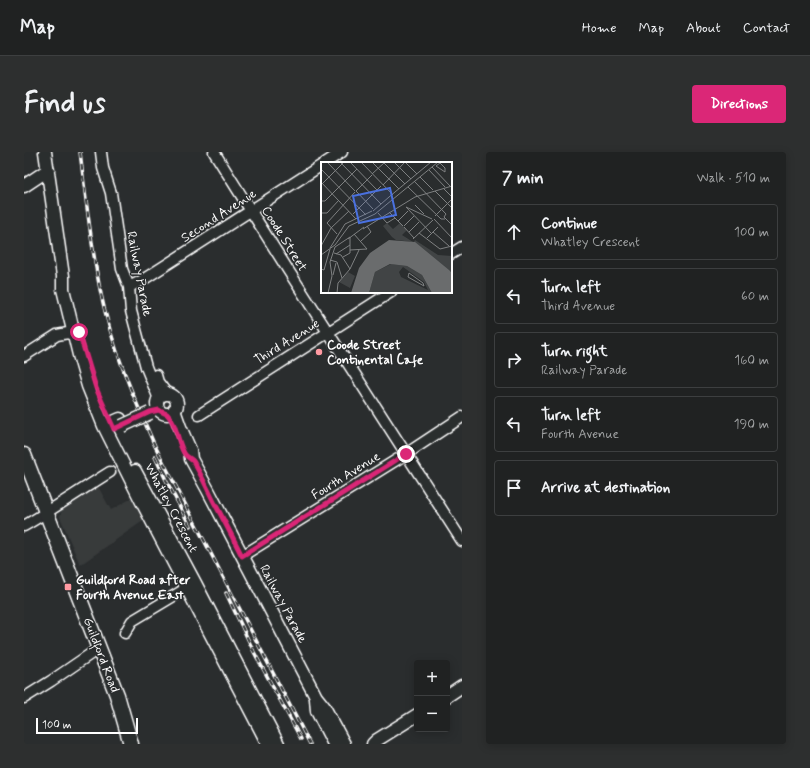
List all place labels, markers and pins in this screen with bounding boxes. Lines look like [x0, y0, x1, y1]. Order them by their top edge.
place label: Coode Street Continental Cafe [327, 337, 424, 369]
marker: Coode Street Continental Cafe [314, 347, 324, 357]
place label: Guildford Road after Fourth Avenue East [76, 572, 191, 604]
marker: Guildford Road after Fourth Avenue East [63, 582, 73, 592]

